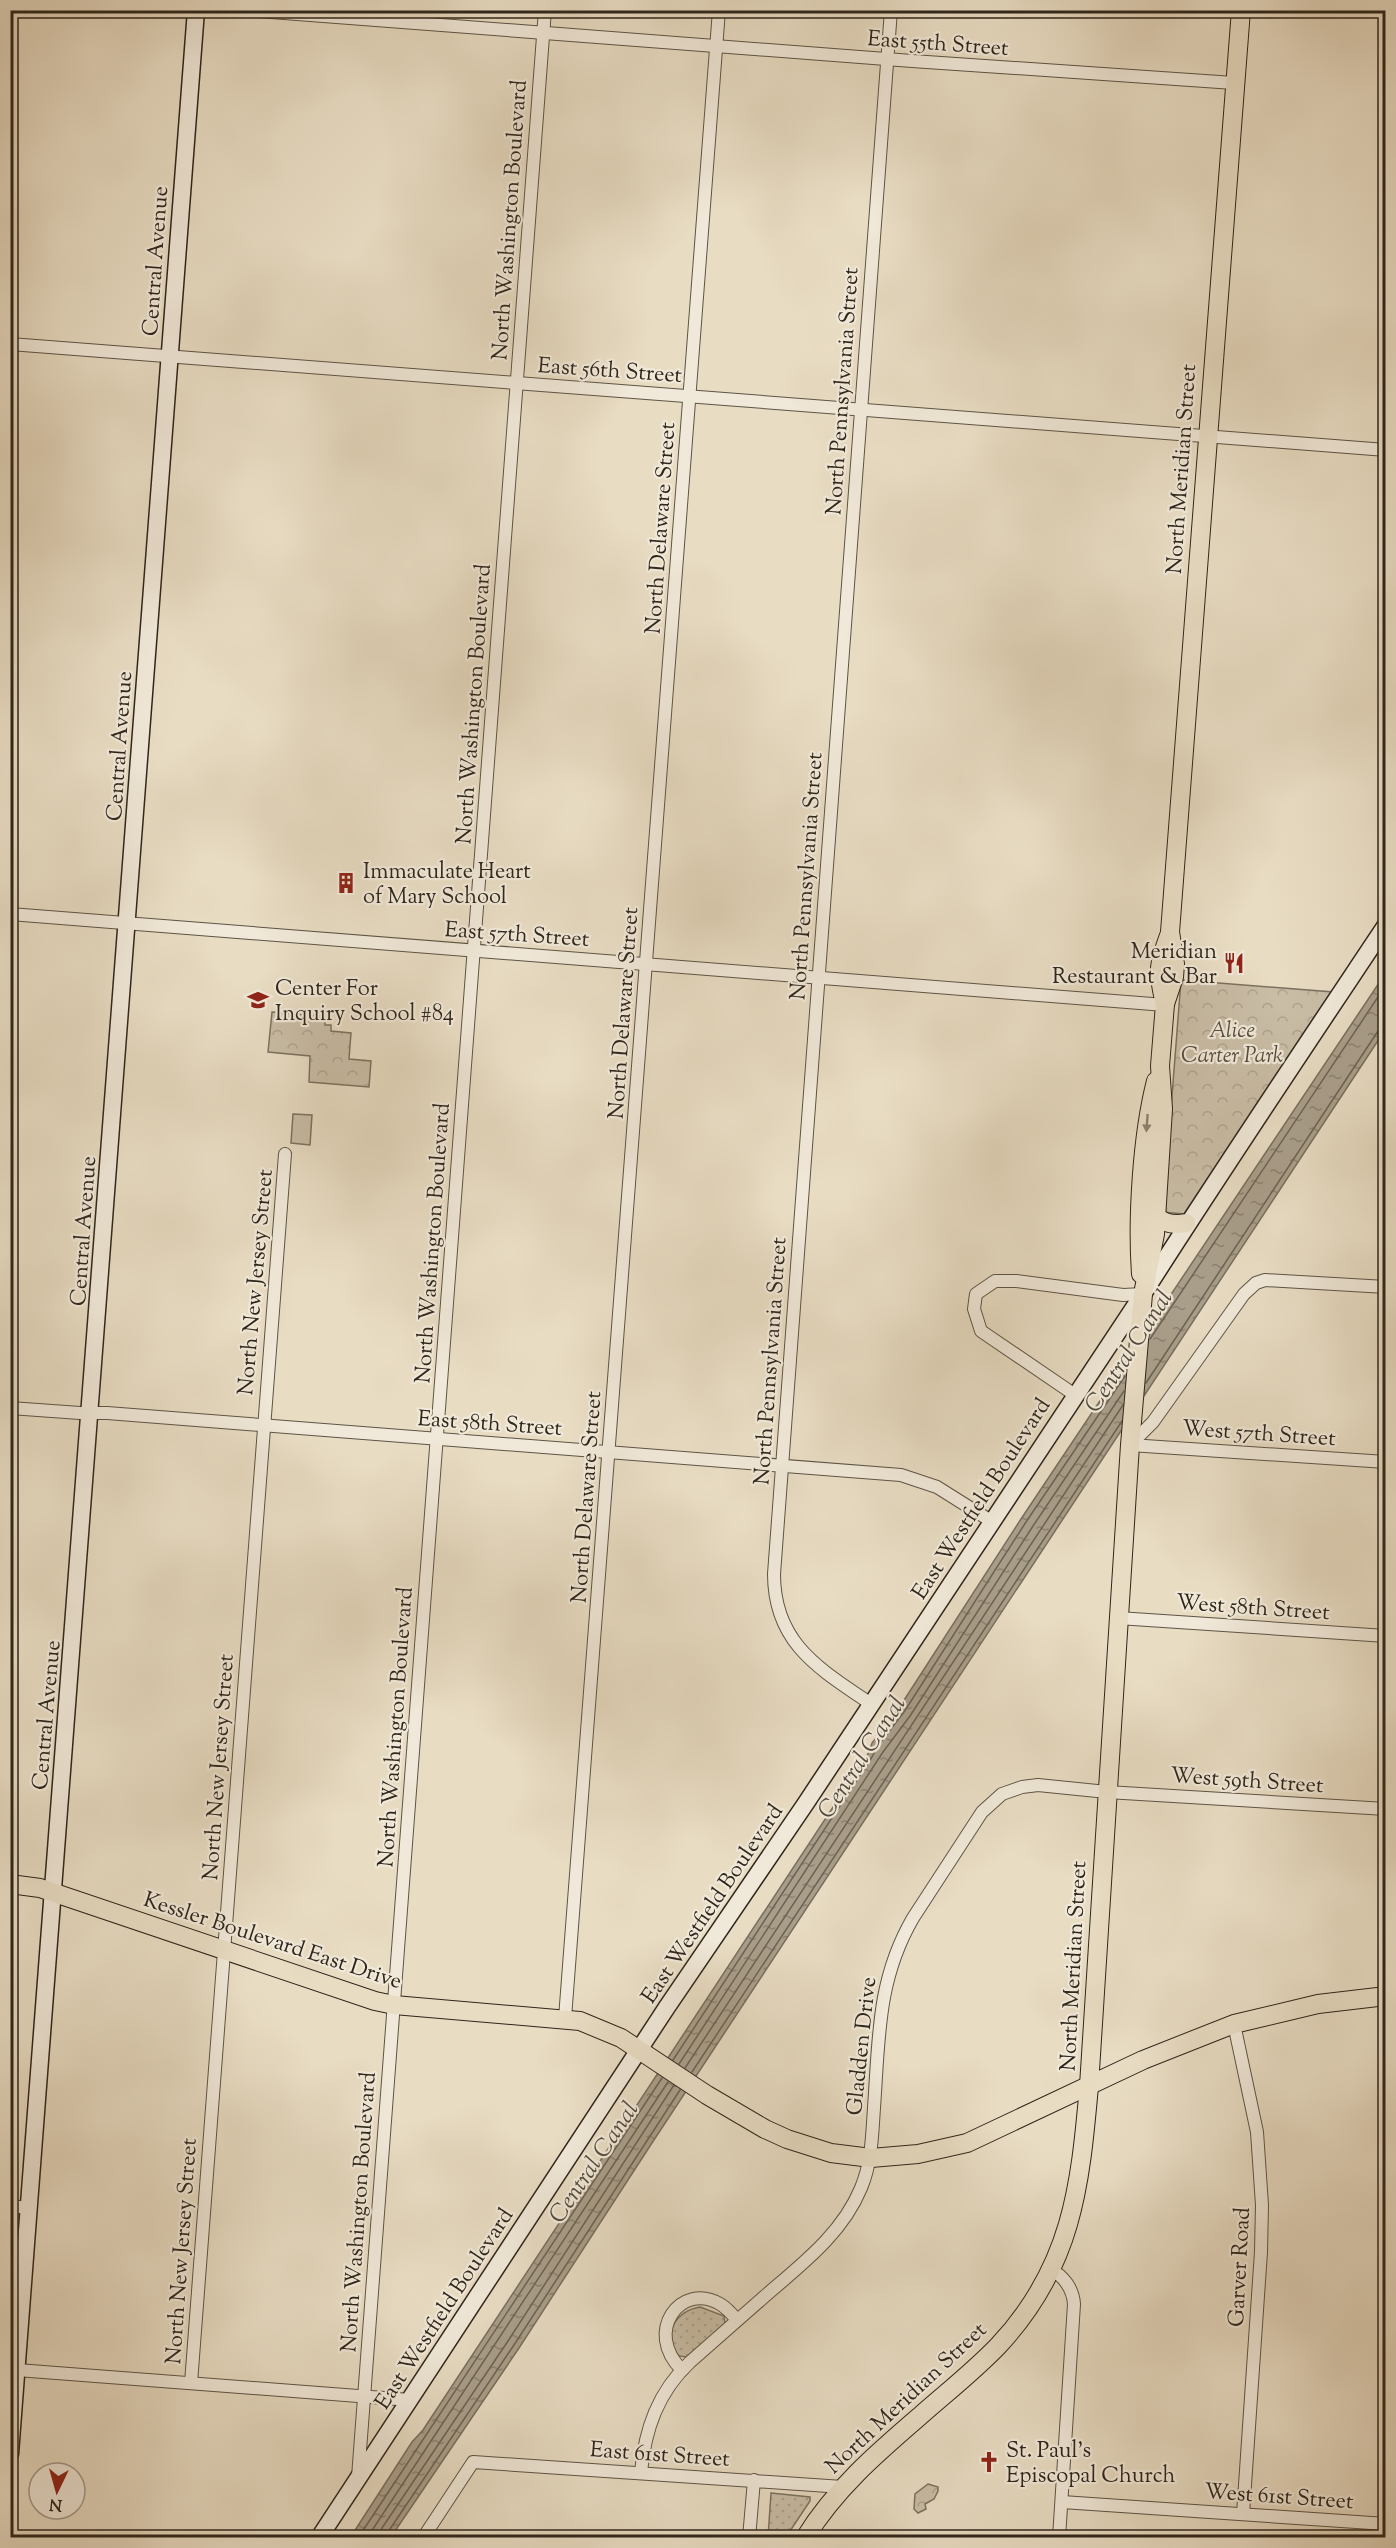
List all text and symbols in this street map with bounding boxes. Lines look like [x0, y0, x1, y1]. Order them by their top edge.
street label: East 55th Street [866, 24, 1010, 66]
street label: North Washington Boulevard [485, 79, 537, 361]
street label: Central Avenue [136, 185, 178, 337]
street label: North Pennsylvania Street [819, 266, 869, 516]
street label: East 56th Street [537, 351, 683, 393]
street label: North Meridian Street [1160, 363, 1206, 575]
street label: North Delaware Street [639, 421, 685, 635]
street label: North Washington Boulevard [449, 563, 501, 845]
street label: Central Avenue [100, 670, 142, 822]
street label: North Pennsylvania Street [783, 751, 833, 1001]
place label: Immaculate Heart of Mary School [363, 857, 531, 914]
building icon: Immaculate Heart of Mary School [334, 871, 358, 895]
street label: North Delaware Street [602, 906, 648, 1120]
street label: East 57th Street [443, 915, 591, 957]
place label: Meridian Restaurant & Bar [1052, 937, 1217, 994]
restaurant icon: Meridian Restaurant & Bar [1222, 951, 1246, 975]
place label: Center For Inquiry School #84 [275, 974, 454, 1031]
school or university icon: Center For Inquiry School #84 [246, 988, 270, 1012]
park label: Alice Carter Park [1181, 1016, 1283, 1073]
street label: North Washington Boulevard [408, 1102, 460, 1384]
one-way arrow [1143, 1114, 1152, 1133]
street label: Central Avenue [64, 1155, 106, 1307]
street label: North New Jersey Street [231, 1167, 283, 1397]
street label: North Pennsylvania Street [747, 1236, 797, 1486]
water label: Central Canal [1077, 1284, 1182, 1420]
street label: North Delaware Street [565, 1390, 611, 1604]
street label: East Westfield Boulevard [905, 1393, 1060, 1607]
street label: East 58th Street [416, 1404, 564, 1446]
street label: West 57th Street [1181, 1414, 1337, 1456]
street label: North Washington Boulevard [371, 1586, 423, 1868]
street label: West 58th Street [1175, 1588, 1331, 1630]
street label: Central Avenue [25, 1639, 70, 1792]
street label: North New Jersey Street [196, 1652, 244, 1881]
water label: Central Canal [810, 1690, 915, 1826]
street label: West 59th Street [1169, 1761, 1325, 1803]
street label: East Westfield Boulevard [635, 1799, 792, 2011]
street label: North Meridian Street [1054, 1860, 1097, 2072]
street label: Kessler Boulevard East Drive [139, 1885, 405, 1999]
street label: Gladden Drive [840, 1975, 886, 2117]
street label: North Washington Boulevard [334, 2071, 386, 2353]
water label: Central Canal [541, 2096, 648, 2231]
street label: North New Jersey Street [159, 2136, 207, 2365]
street label: East Westfield Boulevard [368, 2203, 523, 2417]
street label: Garver Road [1222, 2207, 1260, 2328]
street label: North Meridian Street [819, 2315, 995, 2483]
street label: East 61st Street [589, 2435, 731, 2477]
place label: St. Paul's Episcopal Church [1006, 2436, 1176, 2493]
church icon: St. Paul's Episcopal Church [977, 2450, 1001, 2474]
north arrow [27, 2461, 87, 2521]
street label: West 61st Street [1203, 2477, 1355, 2519]
text: N [48, 2491, 63, 2515]

